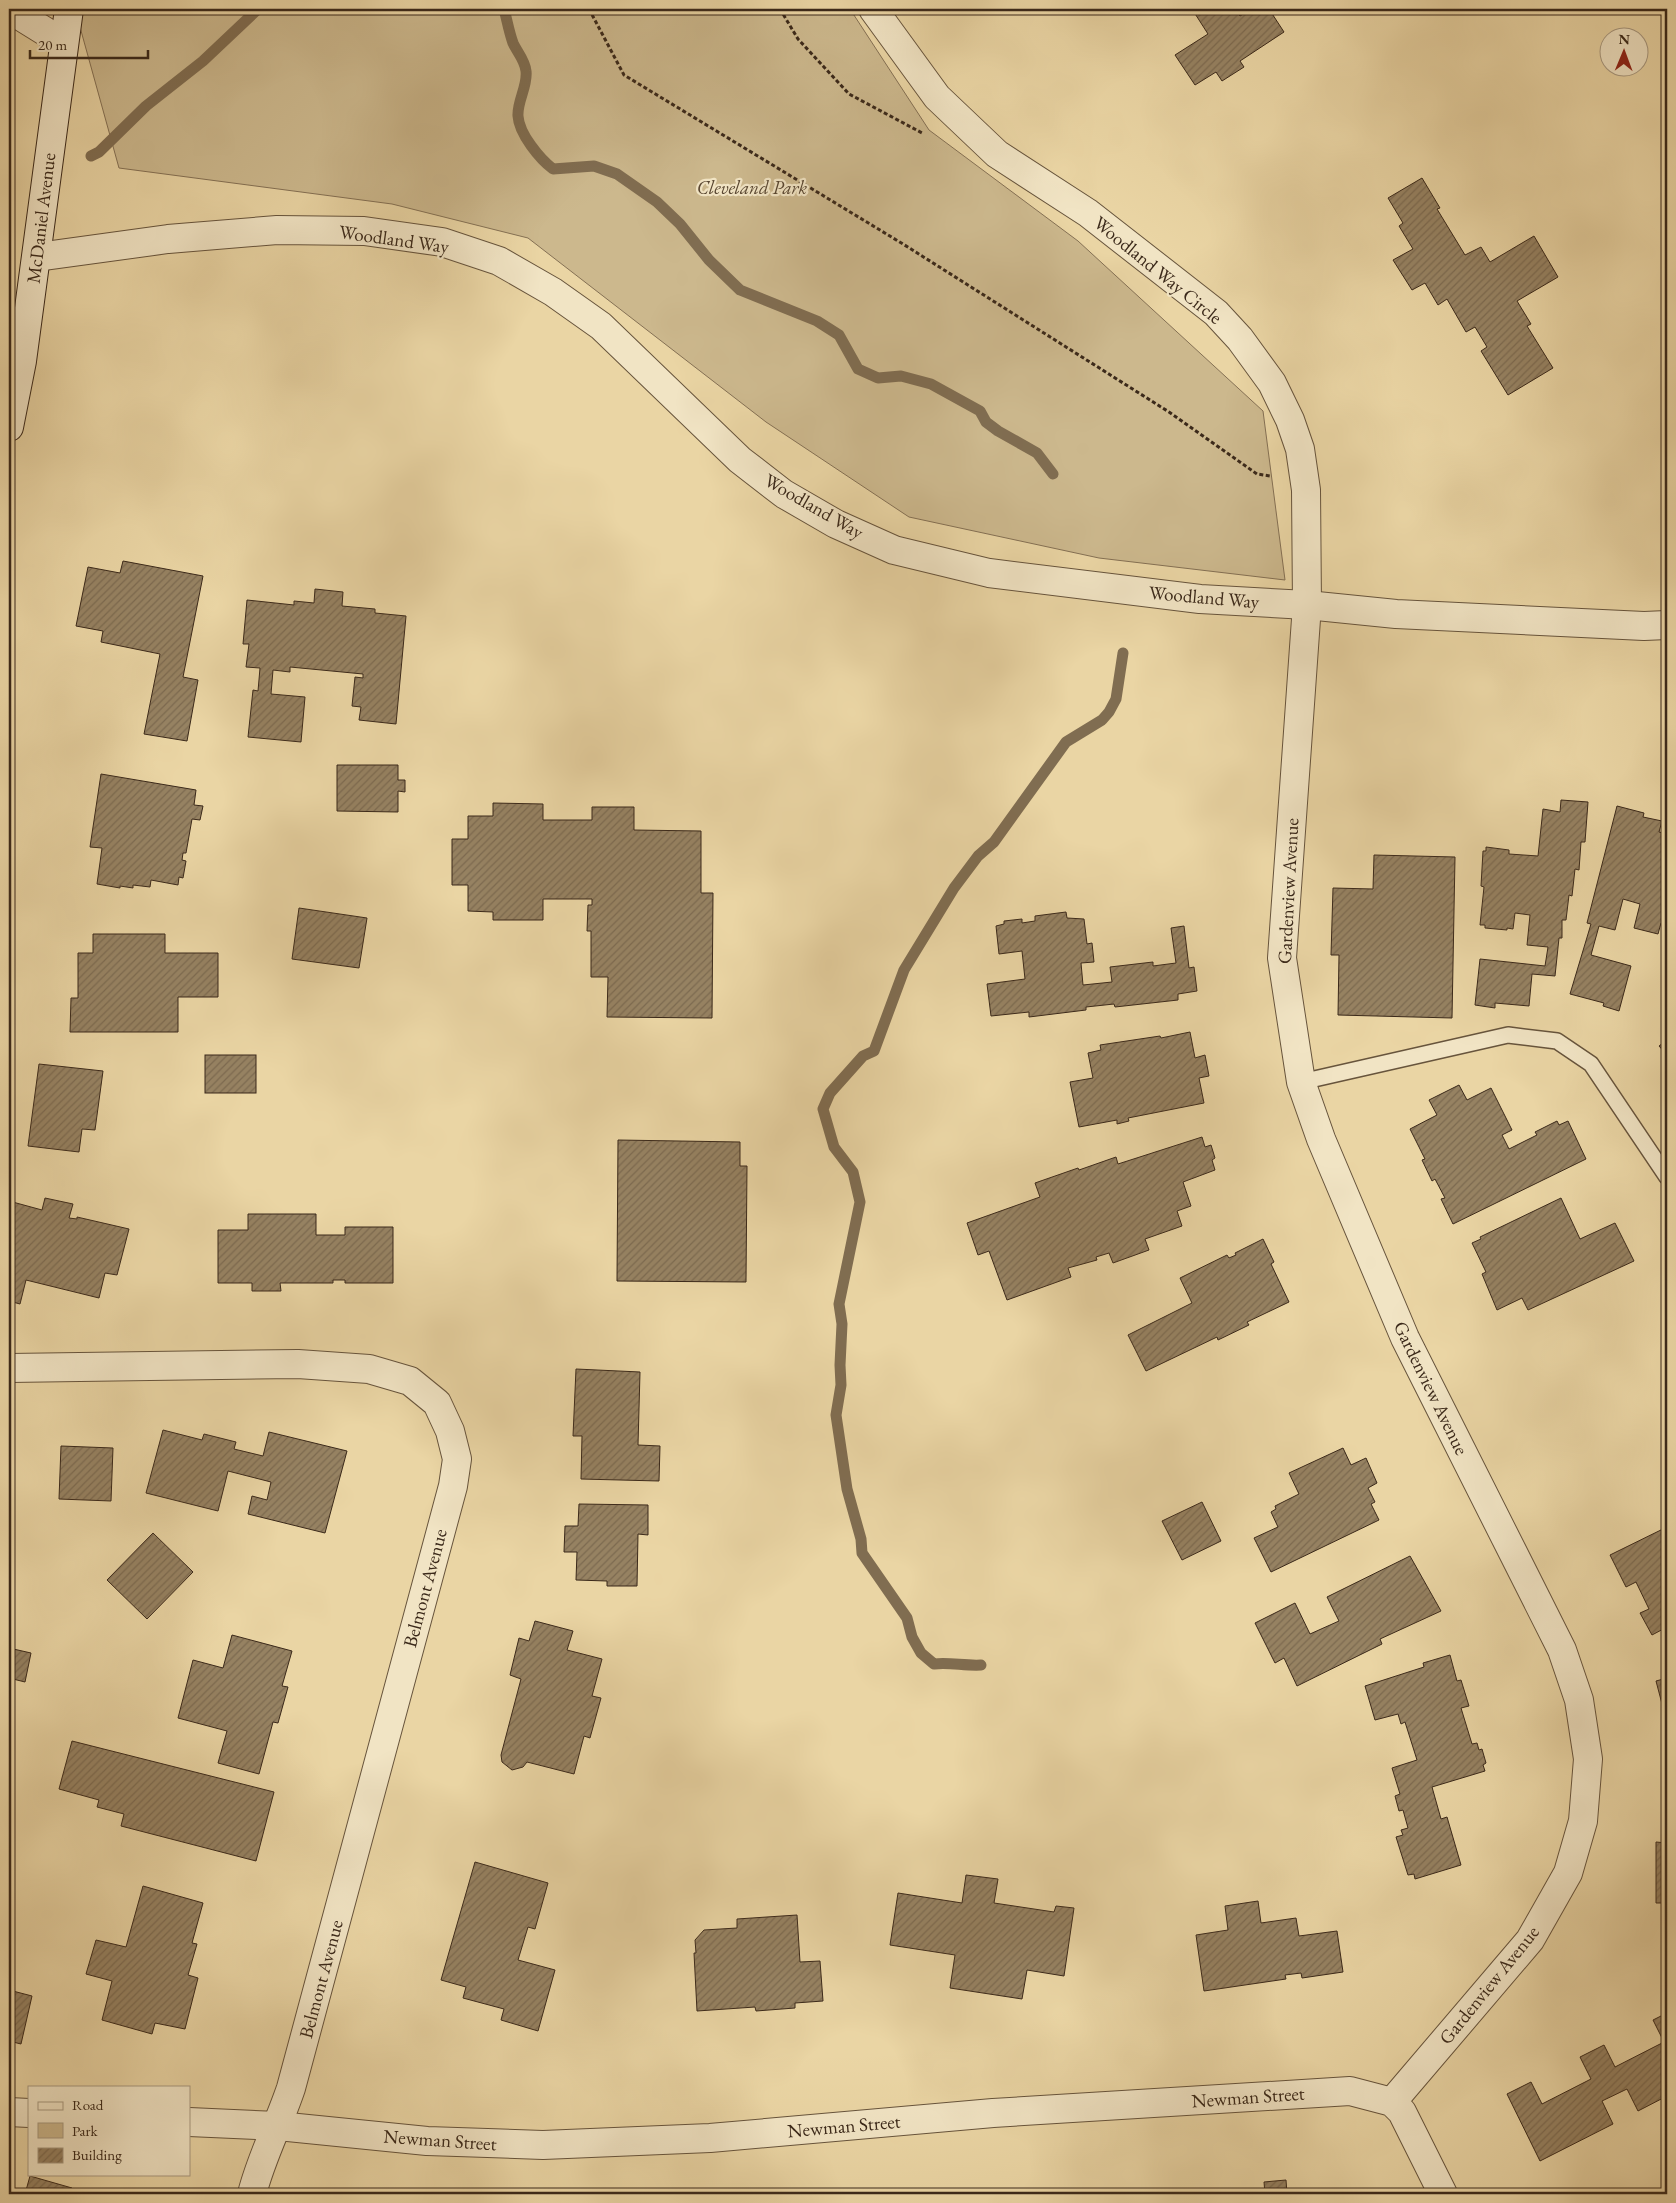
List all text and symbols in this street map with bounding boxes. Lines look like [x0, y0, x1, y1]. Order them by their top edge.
scale bar [30, 28, 148, 60]
north arrow [1598, 28, 1648, 78]
text: N [1618, 30, 1631, 48]
text: 20 m [38, 35, 67, 54]
street label: McDaniel Avenue [21, 151, 61, 285]
park label: Cleveland Park [697, 175, 808, 200]
street label: Woodland Way Circle [1088, 210, 1228, 330]
street label: Woodland Way [337, 219, 451, 259]
street label: Woodland Way [760, 467, 869, 545]
street label: Woodland Way [1148, 580, 1261, 614]
street label: Gardenview Avenue [1272, 817, 1304, 965]
street label: Gardenview Avenue [1388, 1317, 1474, 1459]
street label: Belmont Avenue [397, 1526, 453, 1650]
street label: Belmont Avenue [293, 1917, 349, 2041]
street label: Gardenview Avenue [1433, 1920, 1545, 2050]
street label: Newman Street [1191, 2081, 1305, 2113]
legend [28, 2086, 190, 2176]
text: Road [72, 2095, 104, 2114]
street label: Newman Street [786, 2109, 902, 2143]
text: Park [72, 2121, 99, 2140]
street label: Newman Street [383, 2124, 497, 2156]
text: Building [72, 2145, 122, 2164]

